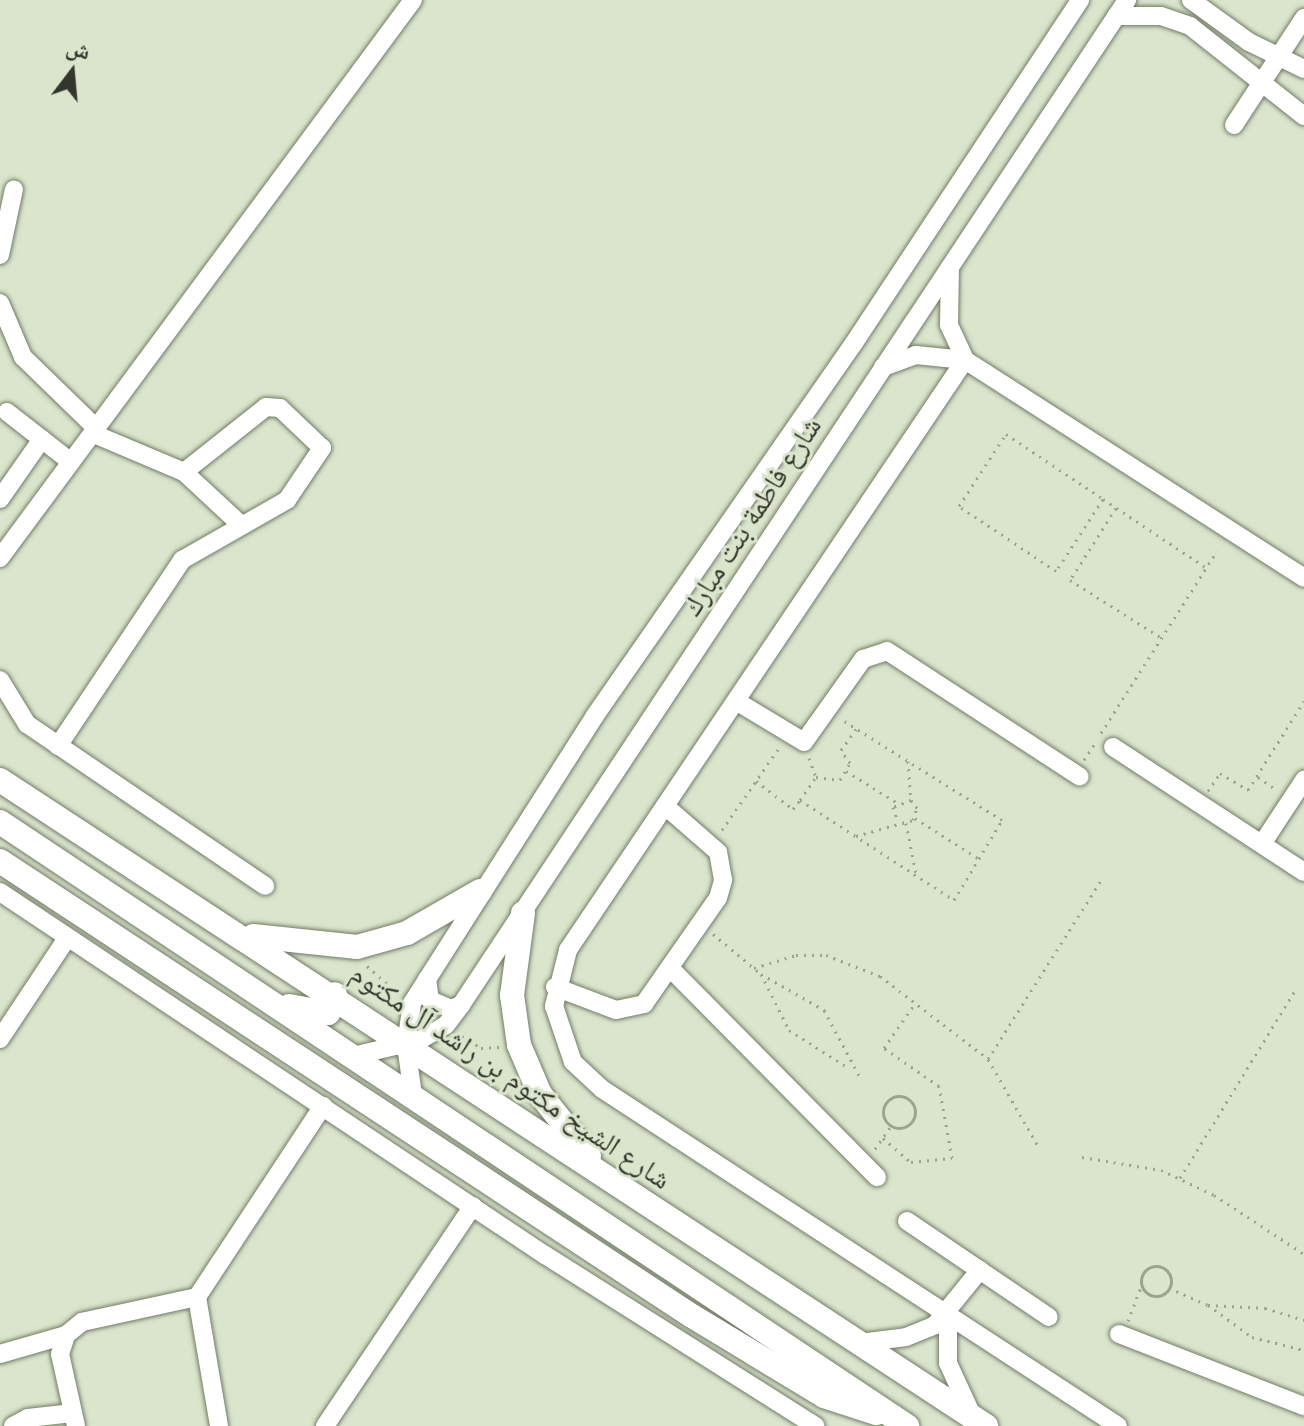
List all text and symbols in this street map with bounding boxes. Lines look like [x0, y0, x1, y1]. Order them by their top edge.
north arrow [32, 32, 112, 112]
text: ش [64, 32, 94, 66]
street label: شارع فاطمة بنت مبارك [674, 410, 828, 622]
street label: شارع الشيخ مكتوم بن راشد آل مكتوم [345, 956, 677, 1196]

